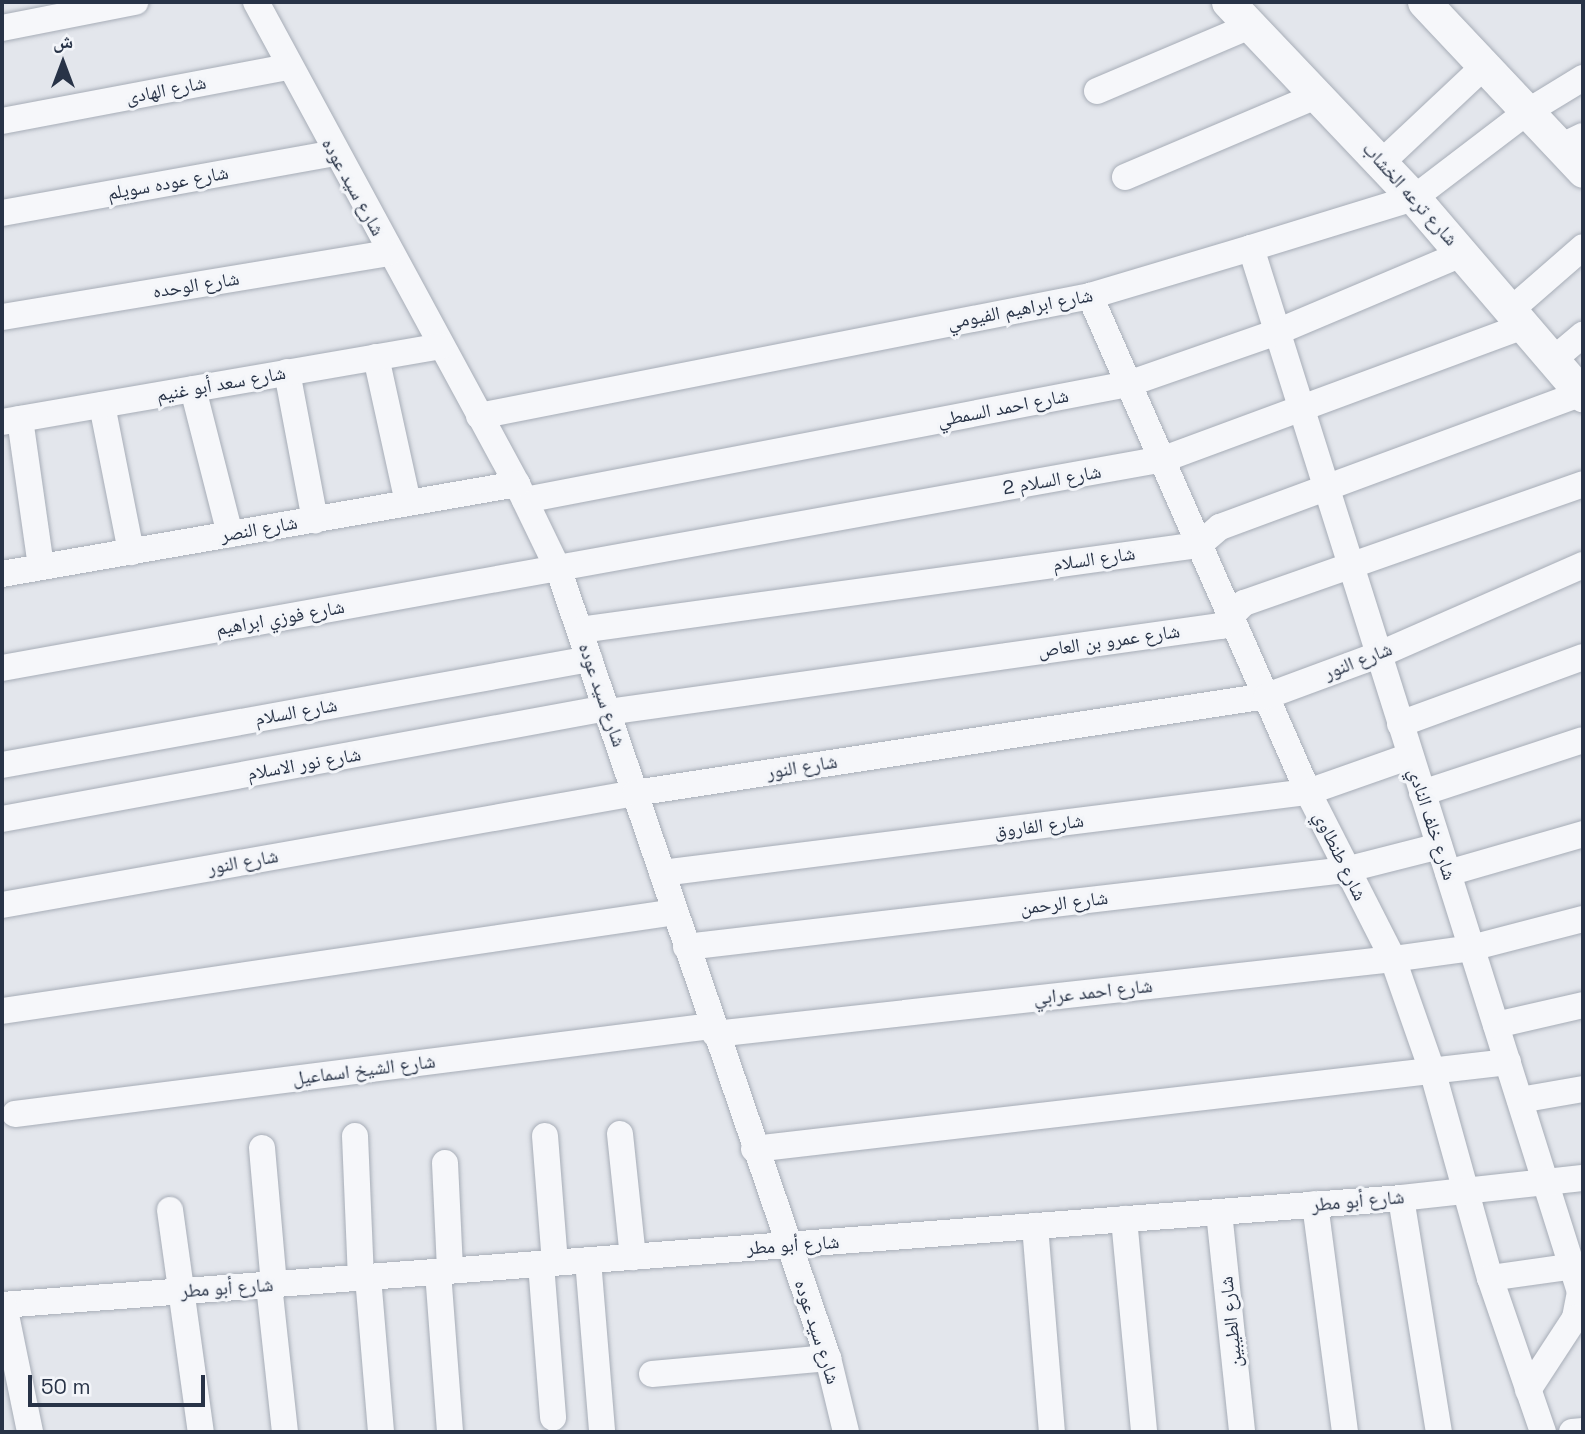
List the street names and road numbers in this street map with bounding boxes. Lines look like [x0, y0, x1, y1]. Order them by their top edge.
street label: شارع الهادى [124, 71, 208, 109]
street label: شارع سيد عوده [317, 134, 389, 240]
street label: شارع ترعه الخشاب [1358, 137, 1462, 251]
street label: شارع عوده سويلم [106, 161, 230, 205]
street label: شارع الوحده [151, 267, 241, 303]
street label: شارع ابراهيم الفيومي [945, 284, 1095, 334]
street label: شارع سعد أبو غنيم [155, 361, 287, 407]
street label: شارع احمد السمطي [935, 384, 1071, 432]
street label: شارع السلام 2 [1001, 460, 1103, 500]
street label: شارع النصر [219, 511, 299, 547]
street label: شارع السلام [1051, 542, 1137, 576]
street label: شارع فوزي ابراهيم [214, 595, 346, 641]
street label: شارع عمرو بن العاص [1037, 620, 1181, 662]
street label: شارع النور [1321, 638, 1395, 684]
street label: شارع سيد عوده [574, 640, 630, 750]
street label: شارع السلام [253, 694, 339, 730]
street label: شارع نور الاسلام [245, 743, 363, 785]
street label: شارع النور [765, 750, 839, 784]
street label: شارع خلف النادي [1403, 765, 1461, 883]
street label: شارع طنطاوي [1309, 808, 1371, 904]
street label: شارع الفاروق [993, 809, 1085, 843]
street label: شارع النور [206, 845, 280, 879]
street label: شارع الرحمن [1019, 886, 1109, 920]
street label: شارع احمد عرابي [1032, 974, 1154, 1010]
street label: شارع الشيخ اسماعيل [291, 1050, 437, 1090]
street label: شارع أبو مطر [1311, 1186, 1405, 1216]
street label: شارع أبو مطر [746, 1230, 840, 1260]
street label: شارع أبو مطر [180, 1273, 274, 1303]
street label: شارع الطيبين [1215, 1275, 1247, 1369]
street label: شارع سيد عوده [789, 1277, 845, 1387]

